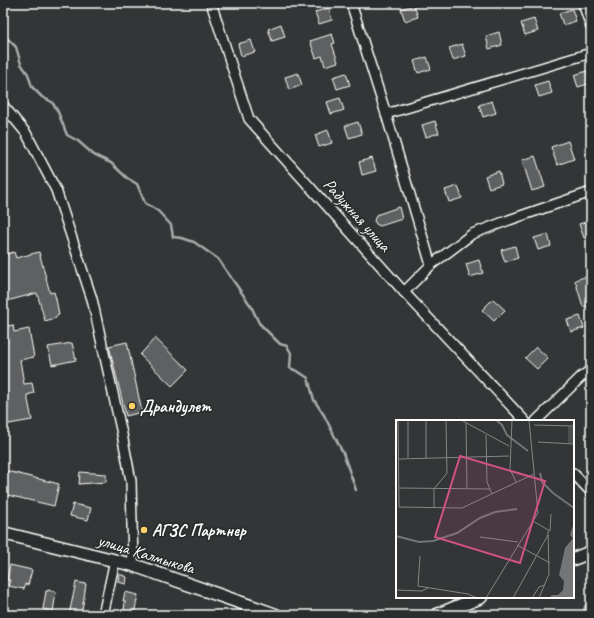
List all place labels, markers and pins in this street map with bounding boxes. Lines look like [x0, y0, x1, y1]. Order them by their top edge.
place label: Драндулет [140, 396, 212, 417]
marker: Драндулет [127, 401, 137, 411]
place label: АГЗС Партнер [152, 520, 247, 541]
marker: АГЗС Партнер [139, 525, 149, 535]

